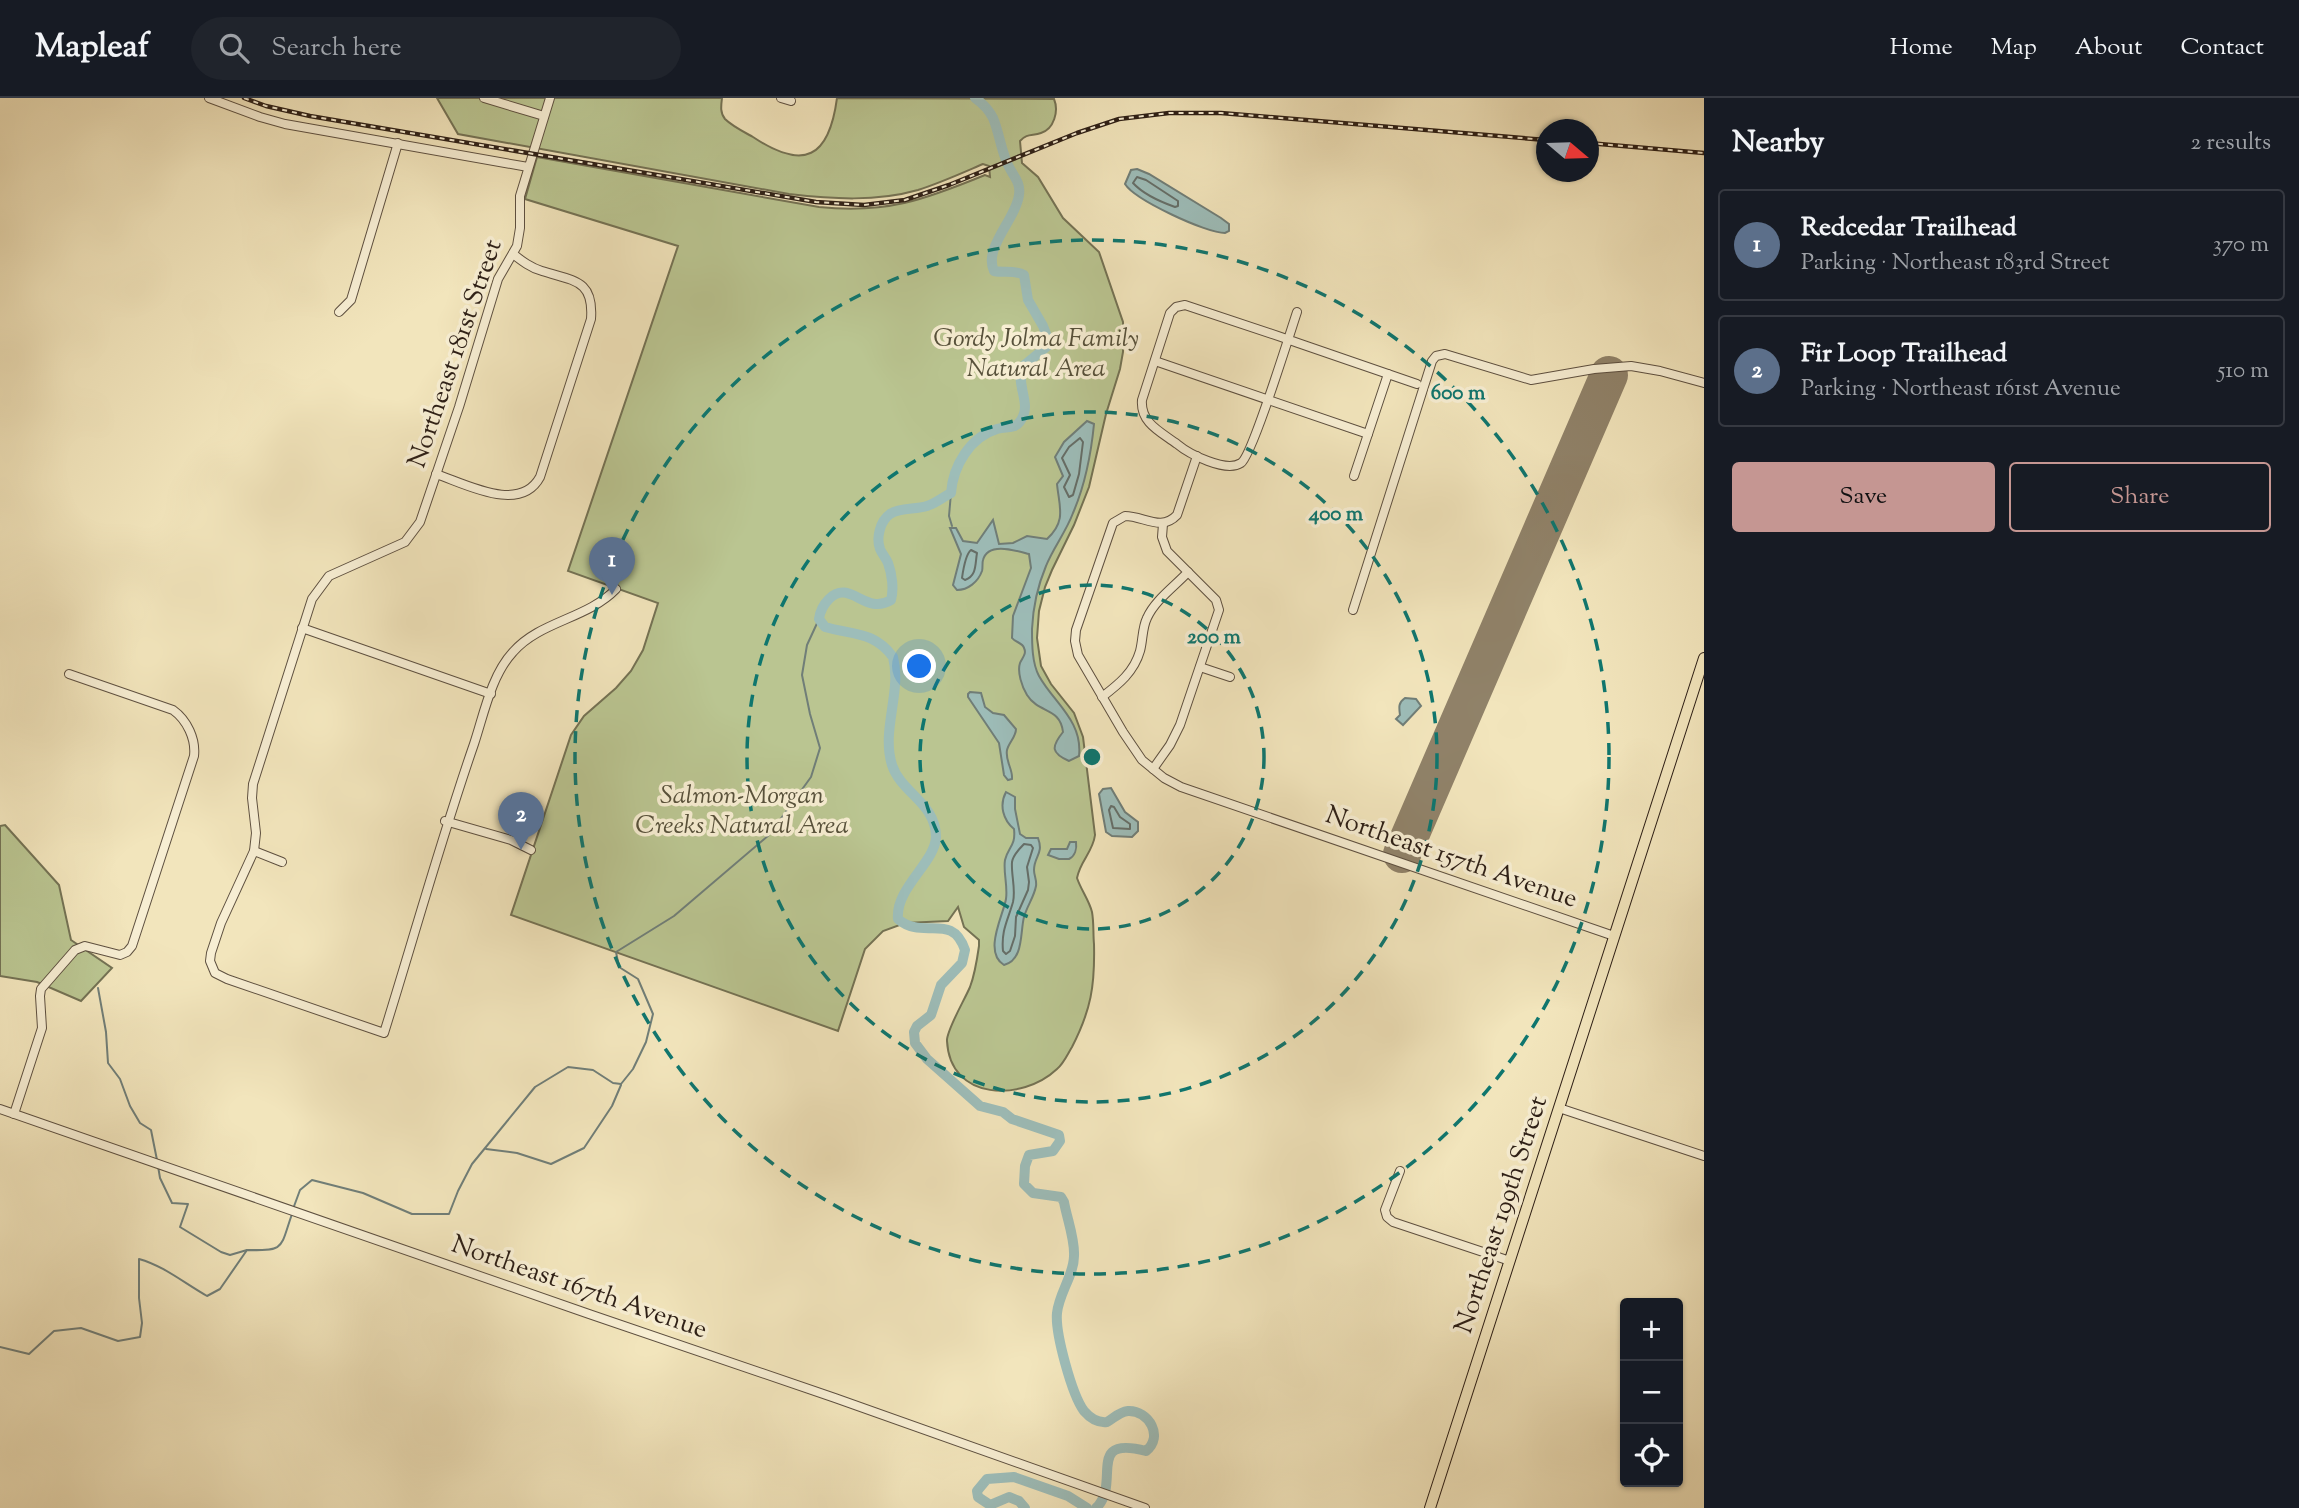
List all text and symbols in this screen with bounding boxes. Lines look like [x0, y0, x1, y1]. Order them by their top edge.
search box [191, 17, 681, 80]
text: Mapleaf [35, 24, 149, 72]
icon: search [215, 29, 253, 67]
text: Search here [271, 30, 402, 67]
text: Home [1890, 31, 1953, 65]
text: Map [1991, 31, 2037, 65]
text: About [2075, 31, 2142, 65]
text: Contact [2180, 31, 2264, 65]
north arrow [1536, 119, 1599, 182]
text: Nearby [1732, 122, 1824, 165]
text: 2 results [2191, 127, 2271, 160]
text: Redcedar Trailhead [1801, 210, 2017, 247]
text: 1 [1753, 229, 1761, 262]
text: 370 m [2213, 229, 2269, 262]
street label: Northeast 181st Street [400, 235, 513, 473]
text: Parking · Northeast 183rd Street [1801, 247, 2110, 280]
park label: Gordy Jolma Family Natural Area [933, 321, 1139, 388]
text: Fir Loop Trailhead [1801, 336, 2007, 373]
text: 2 [1752, 355, 1762, 388]
text: 510 m [2217, 355, 2269, 388]
text: Parking · Northeast 161st Avenue [1801, 373, 2121, 406]
text: 600 m [1431, 379, 1486, 409]
button: Save [1732, 462, 1995, 532]
button: Share [2009, 462, 2271, 532]
text: 400 m [1308, 500, 1364, 530]
pin: 1 [589, 537, 635, 595]
text: 200 m [1187, 623, 1242, 653]
your location [902, 649, 936, 683]
centre of rings [1080, 745, 1104, 769]
park label: Salmon-Morgan Creeks Natural Area [635, 778, 849, 845]
pin: 2 [498, 792, 544, 850]
street label: Northeast 157th Avenue [1320, 797, 1582, 919]
street label: Northeast 199th Street [1446, 1091, 1558, 1338]
street label: Northeast 167th Avenue [446, 1227, 712, 1349]
map controls [1620, 1298, 1683, 1487]
button: + [1620, 1298, 1683, 1361]
button: − [1620, 1361, 1683, 1424]
button: locate [1620, 1424, 1683, 1487]

